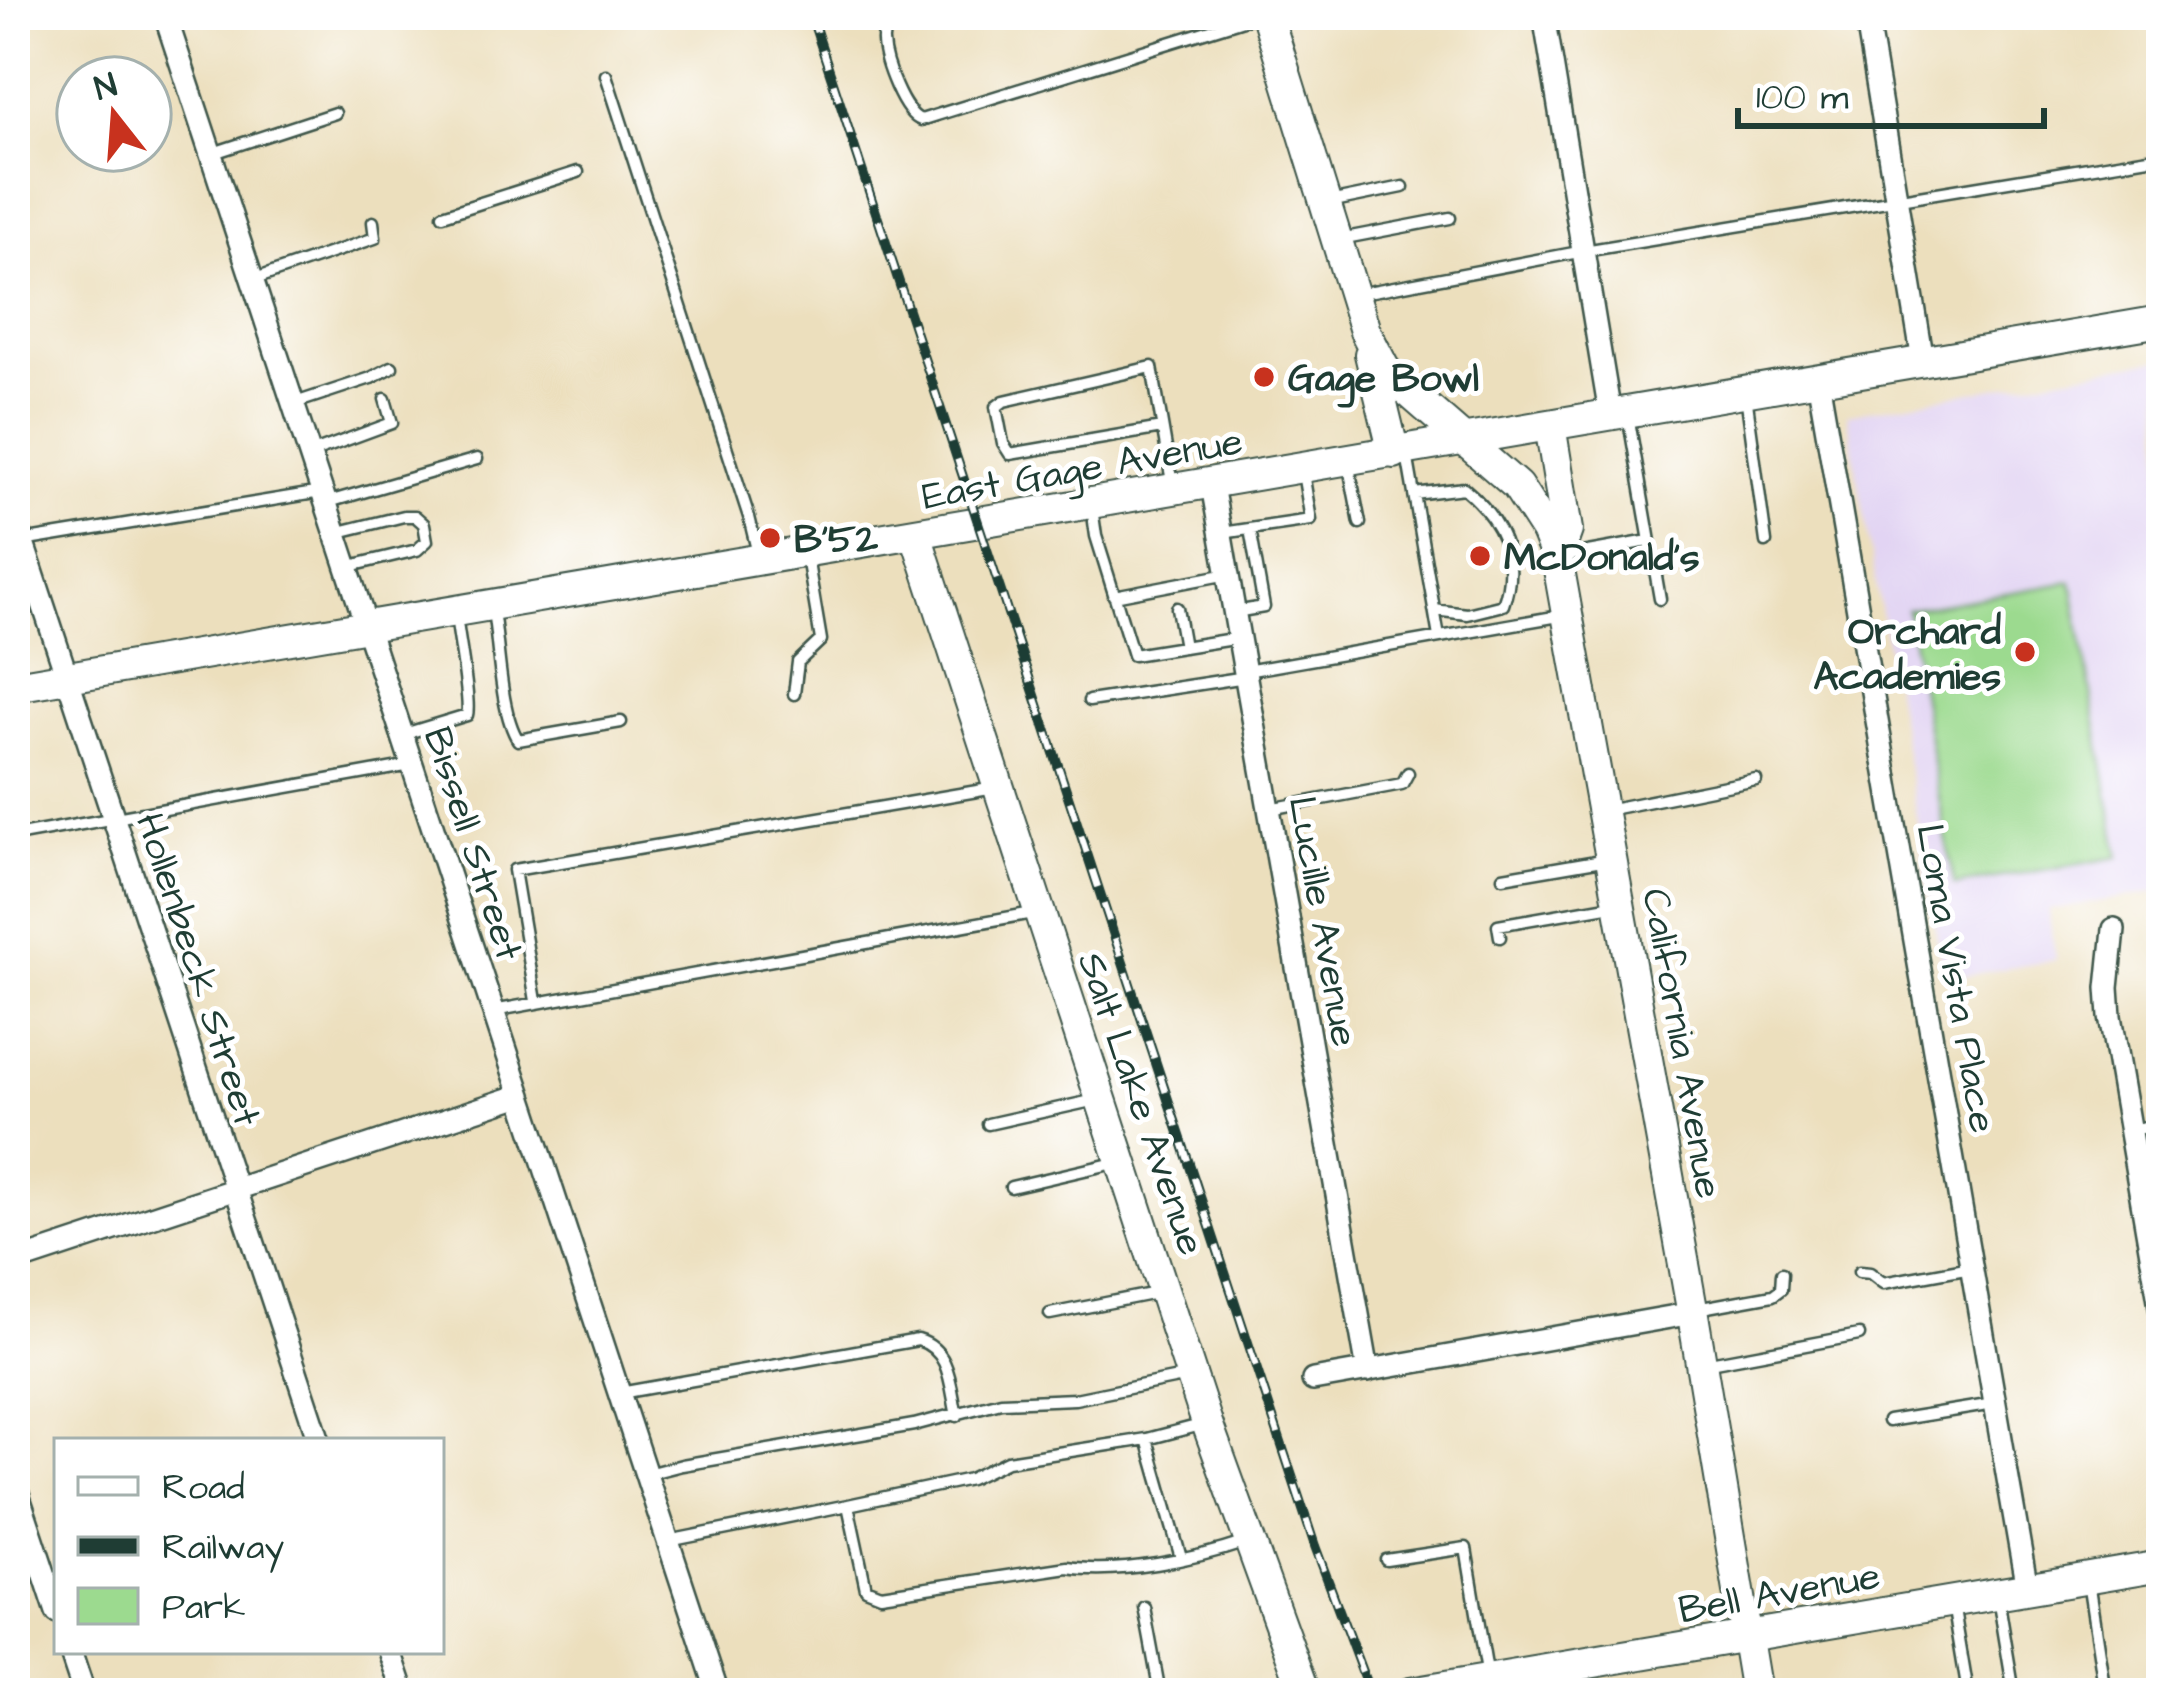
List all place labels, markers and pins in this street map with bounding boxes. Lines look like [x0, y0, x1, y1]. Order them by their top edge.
place label: Gage Bowl [1288, 353, 1479, 408]
marker: Gage Bowl [1251, 364, 1277, 390]
place label: B'52 [794, 514, 879, 568]
marker: B'52 [757, 525, 783, 551]
place label: McDonald's [1504, 532, 1700, 586]
marker: McDonald's [1467, 543, 1493, 569]
place label: Orchard Academies [1813, 606, 2001, 705]
marker: Orchard Academies [2012, 639, 2038, 665]

